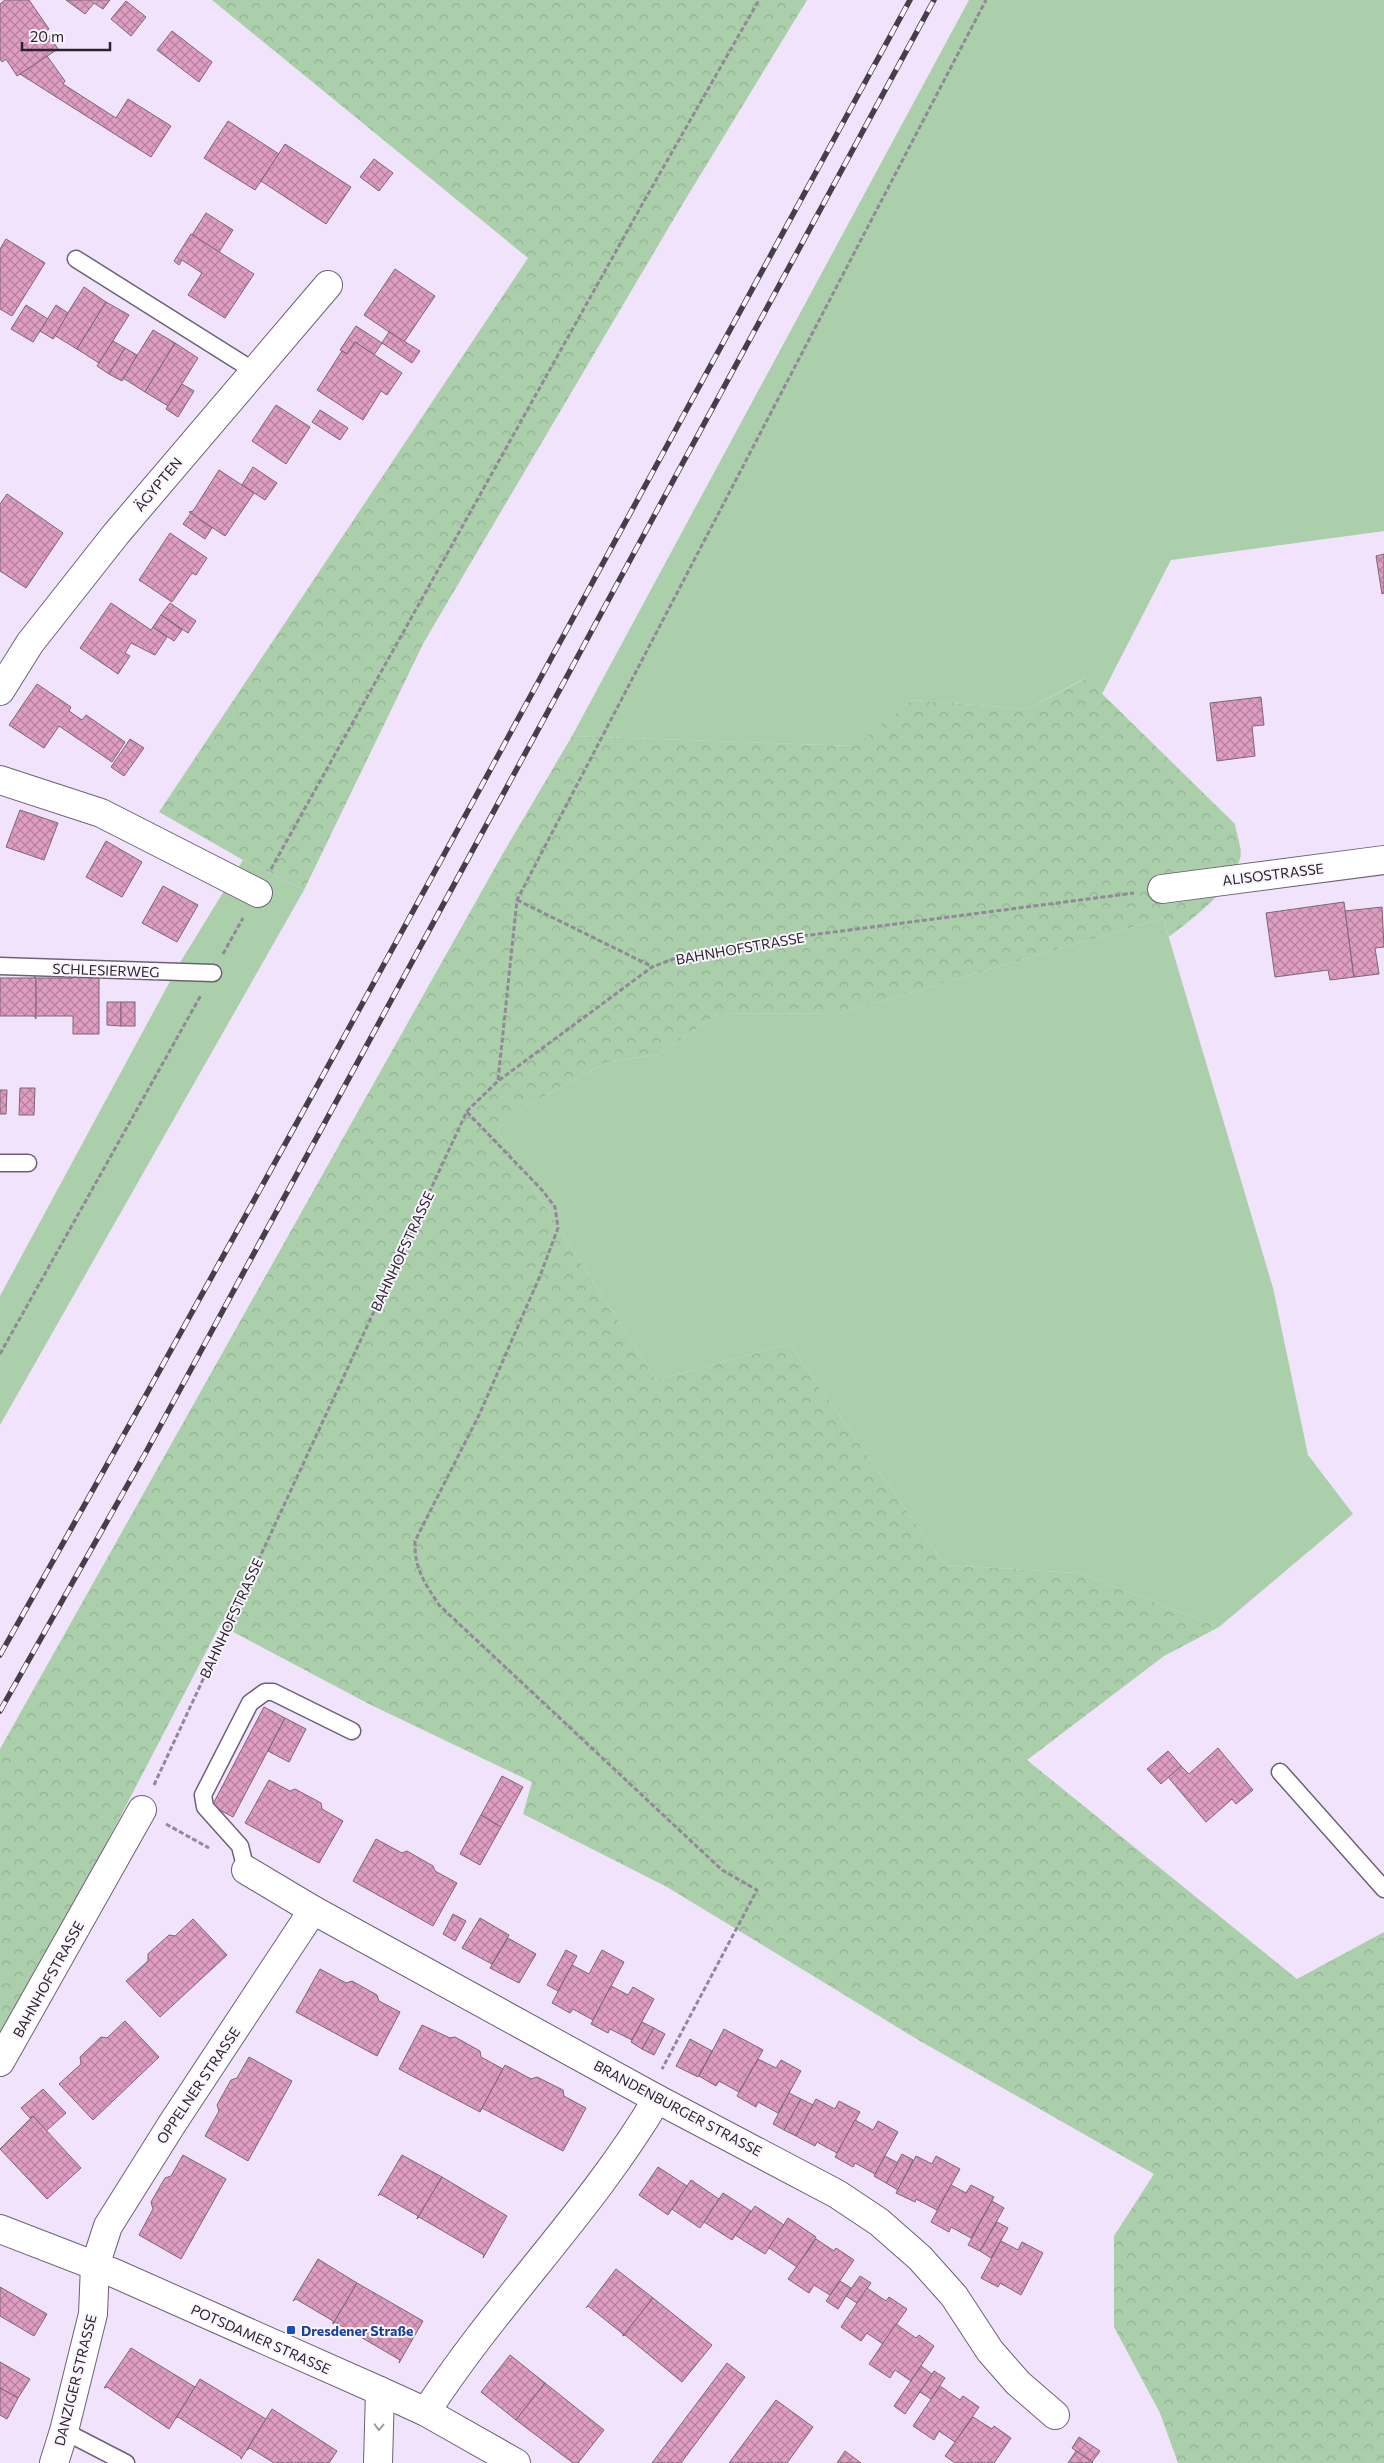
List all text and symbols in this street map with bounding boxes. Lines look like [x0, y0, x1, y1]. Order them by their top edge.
scale bar [22, 20, 110, 52]
text: 20 m [30, 27, 64, 45]
street label: ÄGYPTEN [131, 454, 185, 514]
street label: ALISOSTRASSE [1221, 859, 1325, 889]
street label: BAHNHOFSTRASSE [674, 928, 806, 968]
street label: SCHLESIERWEG [52, 960, 160, 980]
street label: BAHNHOFSTRASSE [367, 1188, 437, 1314]
street label: BAHNHOFSTRASSE [196, 1555, 266, 1681]
street label: BAHNHOFSTRASSE [9, 1918, 87, 2040]
street label: OPPELNER STRASSE [153, 2023, 243, 2147]
street label: BRANDENBURGER STRASSE [591, 2056, 765, 2160]
street label: POTSDAMER STRASSE [189, 2301, 333, 2377]
street label: DANZIGER STRASSE [50, 2313, 100, 2447]
place label: Dresdener Straße [301, 2322, 413, 2339]
marker: Dresdener Straße [285, 2324, 297, 2336]
one-way arrow [374, 2423, 384, 2431]

